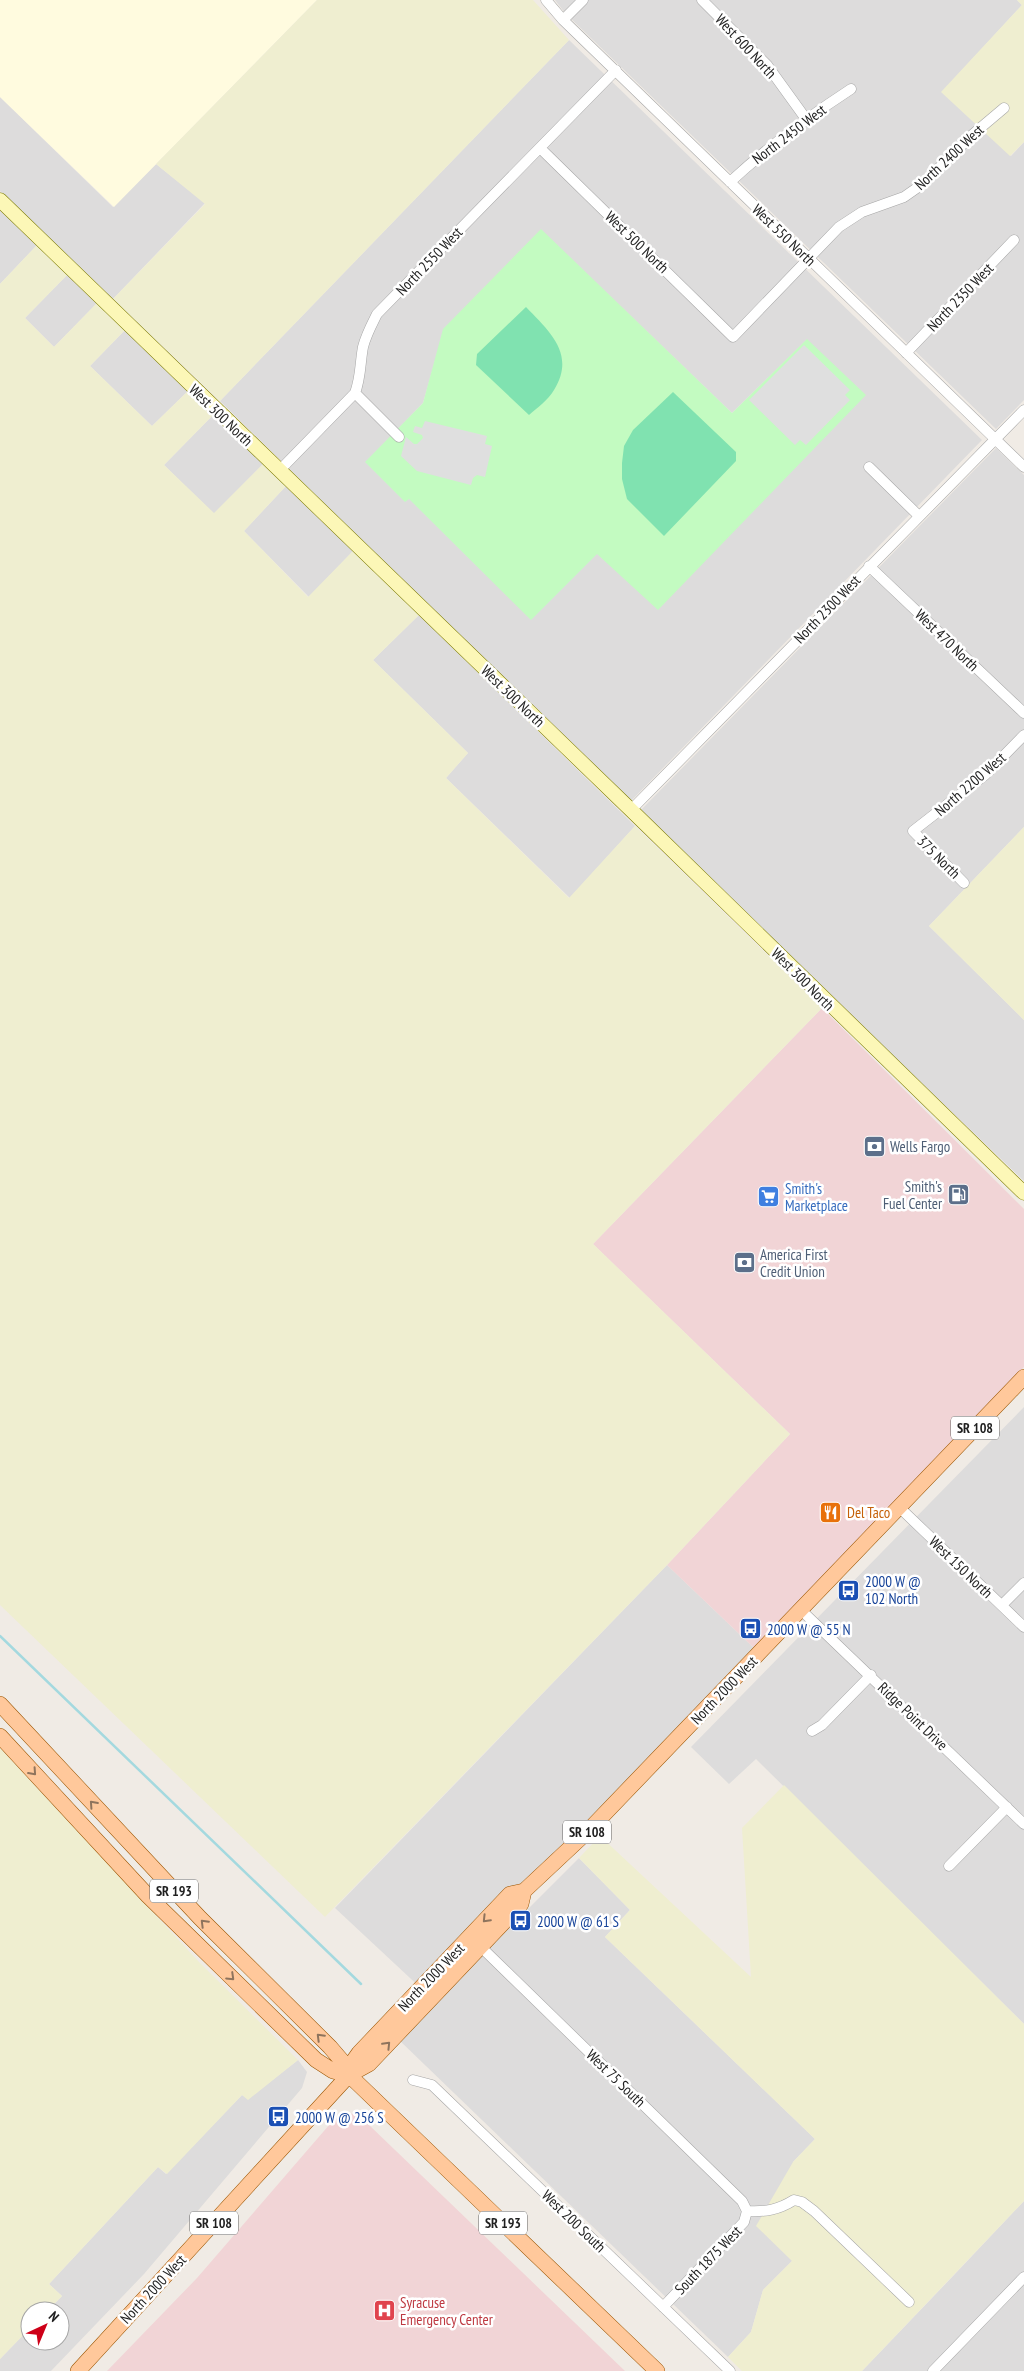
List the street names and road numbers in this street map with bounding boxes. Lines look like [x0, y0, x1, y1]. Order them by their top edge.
street label: West 600 North [711, 10, 781, 82]
street label: North 2450 West [748, 100, 830, 168]
street label: North 2400 West [910, 120, 988, 194]
street label: West 550 North [748, 200, 820, 270]
street label: West 500 North [601, 207, 673, 277]
street label: North 2550 West [392, 223, 466, 299]
street label: North 2350 West [923, 259, 997, 335]
street label: West 300 North [185, 380, 257, 450]
street label: North 2300 West [790, 571, 864, 647]
street label: West 470 North [911, 605, 983, 675]
street label: West 300 North [477, 661, 549, 731]
street label: North 2200 West [931, 748, 1009, 820]
street label: 375 North [913, 831, 965, 883]
street label: West 300 North [768, 944, 838, 1014]
road number: SR 108 [951, 1416, 999, 1440]
street label: West 150 North [925, 1532, 997, 1602]
street label: North 2000 West [687, 1652, 761, 1728]
street label: Ridge Point Drive [874, 1678, 952, 1754]
road number: SR 108 [563, 1820, 611, 1844]
road number: SR 193 [150, 1880, 198, 1902]
street label: North 2000 West [394, 1939, 468, 2015]
street label: West 75 South [582, 2045, 650, 2111]
street label: West 200 South [538, 2186, 610, 2256]
road number: SR 108 [190, 2212, 238, 2234]
road number: SR 193 [479, 2212, 527, 2234]
street label: South 1875 West [671, 2222, 745, 2298]
street label: North 2000 West [116, 2250, 190, 2328]

